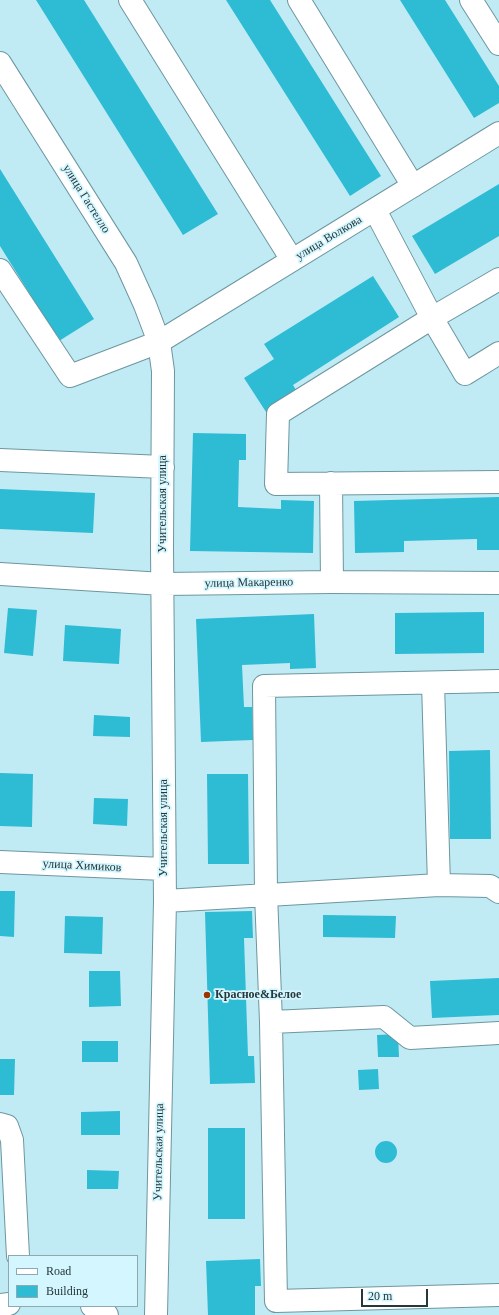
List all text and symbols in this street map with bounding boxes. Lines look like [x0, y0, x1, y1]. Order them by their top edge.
street label: улица Гастелло [59, 162, 113, 236]
street label: улица Волкова [293, 213, 365, 263]
street label: Учительская улица [156, 455, 170, 553]
street label: улица Макаренко [205, 575, 293, 591]
street label: Учительская улица [157, 779, 171, 877]
street label: улица Химиков [42, 857, 122, 875]
place label: Красное&Белое [215, 988, 301, 1002]
marker: Красное&Белое [202, 990, 212, 1000]
street label: Учительская улица [151, 1103, 167, 1201]
legend [8, 1255, 138, 1307]
text: Road [46, 1264, 71, 1278]
scale bar [363, 1281, 430, 1307]
text: Building [46, 1284, 88, 1298]
text: 20 m [368, 1289, 392, 1303]

